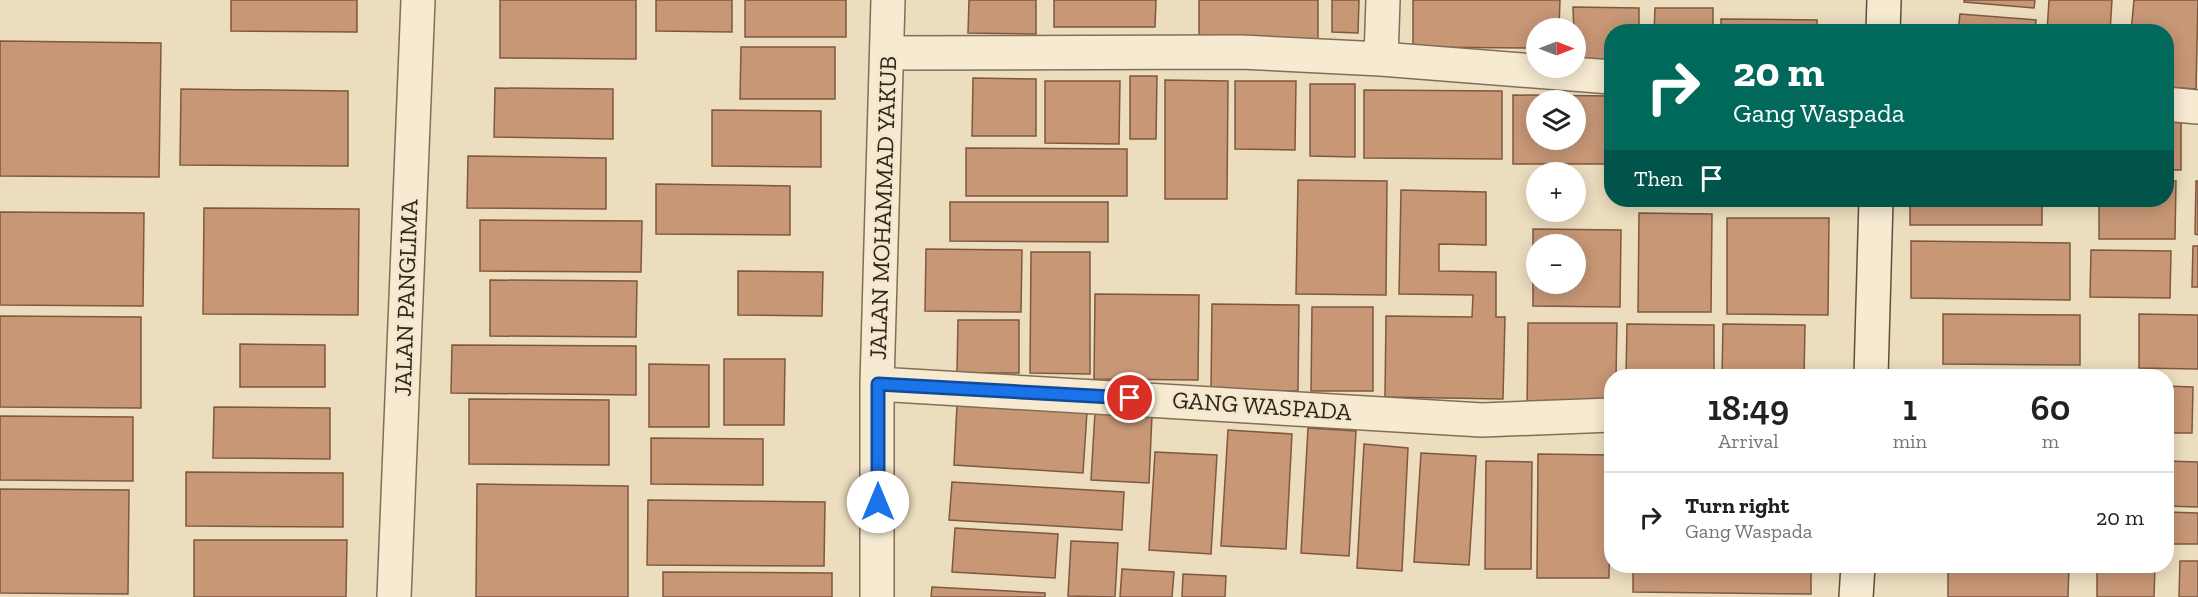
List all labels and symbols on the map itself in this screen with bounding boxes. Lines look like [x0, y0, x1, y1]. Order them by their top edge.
north arrow [1526, 18, 1586, 78]
street label: JALAN MOHAMMAD YAKUB [863, 55, 902, 360]
street label: JALAN PANGLIMA [388, 199, 423, 397]
pin [1104, 372, 1155, 423]
street label: GANG WASPADA [1171, 385, 1353, 426]
position arrow [846, 470, 910, 534]

